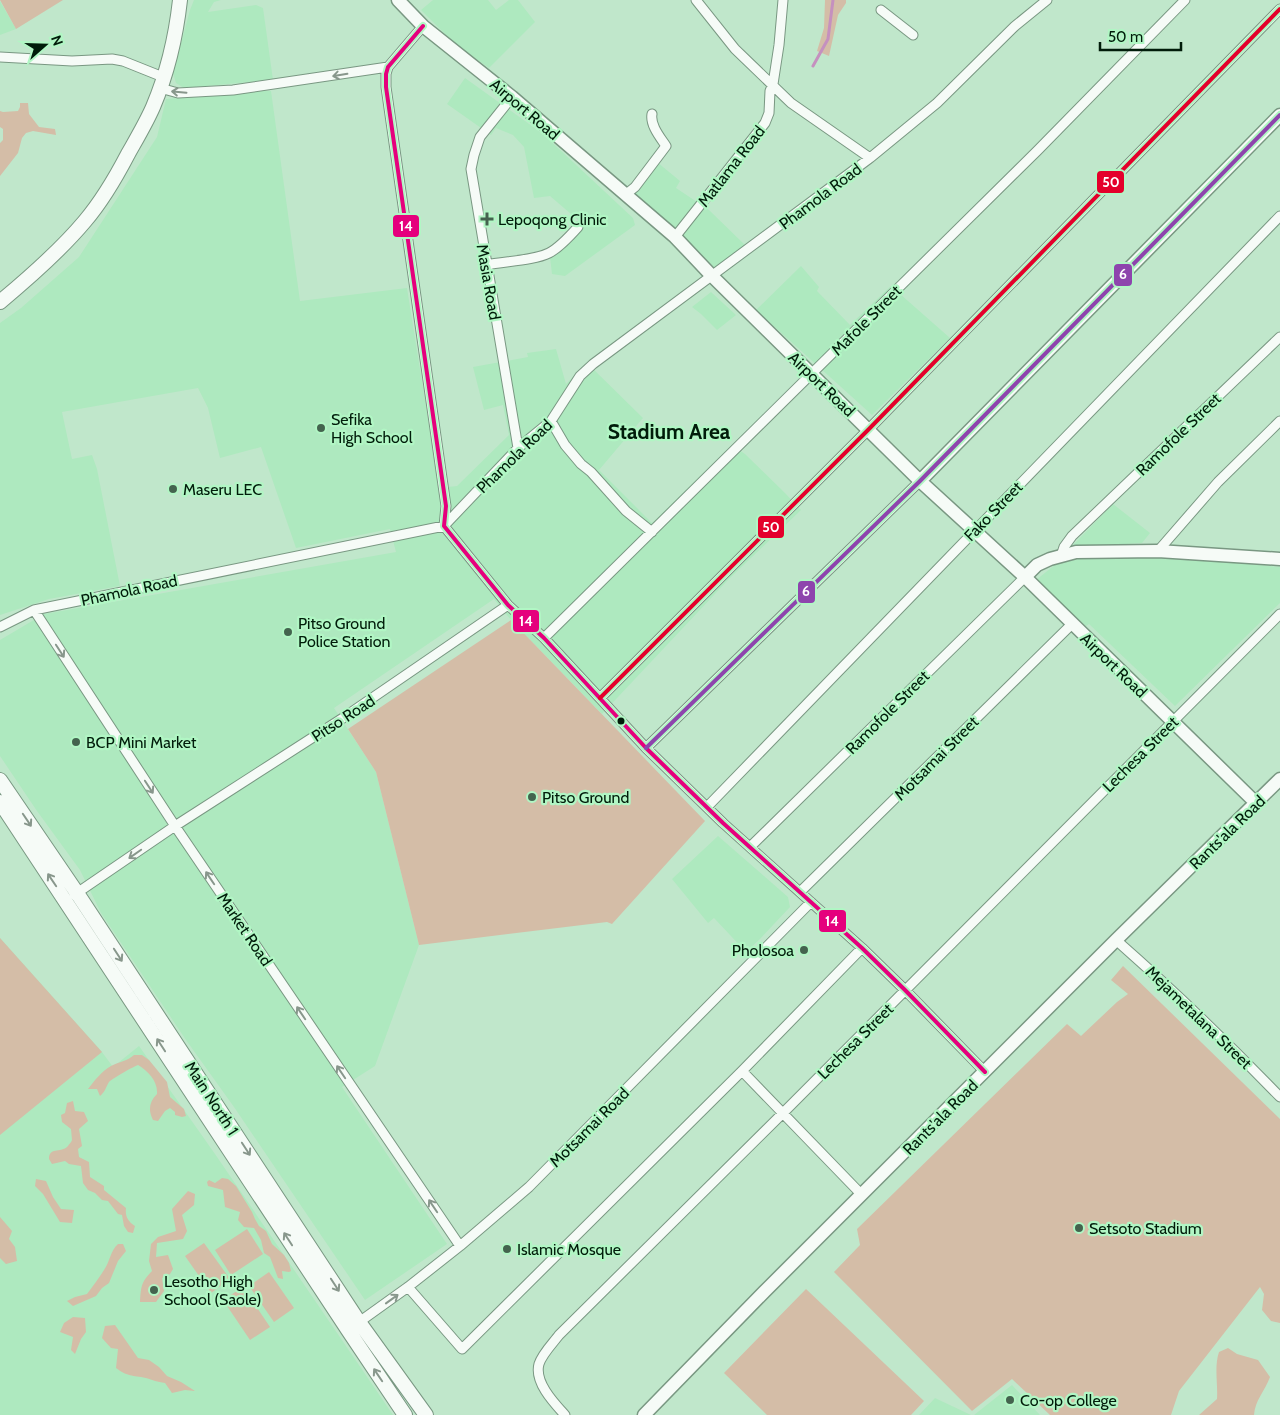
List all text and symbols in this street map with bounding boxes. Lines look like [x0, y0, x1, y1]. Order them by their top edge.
north arrow [20, 20, 70, 70]
scale bar [1100, 20, 1181, 52]
text: 50 m [1108, 28, 1143, 46]
text: N [47, 33, 67, 48]
one-way arrow [332, 70, 348, 80]
street label: Airport Road [486, 75, 563, 144]
one-way arrow [171, 87, 187, 97]
street label: Matlama Road [694, 122, 769, 210]
street label: Phamola Road [775, 159, 865, 233]
line badge: 50 [1096, 170, 1125, 194]
text: 50 [1102, 173, 1120, 191]
place label: Lepoqong Clinic [498, 210, 607, 229]
marker: Lepoqong Clinic [480, 212, 494, 226]
line badge: 14 [392, 214, 420, 238]
text: 14 [399, 217, 413, 235]
street label: Masia Road [473, 243, 505, 321]
line badge: 6 [1113, 263, 1133, 287]
text: 6 [1119, 265, 1127, 283]
street label: Mafole Street [827, 281, 906, 359]
street label: Airport Road [785, 348, 859, 421]
street label: Ramofole Street [1132, 389, 1225, 480]
place label: Sefika High School [331, 410, 413, 447]
street label: Phamola Road [472, 415, 556, 497]
district label: Stadium Area [608, 419, 731, 444]
marker: Sefika High School [315, 422, 327, 434]
street label: Fako Street [960, 477, 1027, 545]
place label: Maseru LEC [183, 480, 262, 499]
marker: Maseru LEC [167, 483, 179, 495]
line badge: 50 [757, 515, 785, 539]
text: 50 [762, 518, 780, 536]
street label: Phamola Road [79, 571, 179, 610]
line badge: 6 [797, 580, 816, 604]
text: 6 [802, 582, 810, 600]
line badge: 14 [512, 609, 540, 633]
text: 14 [519, 612, 533, 630]
place label: Pitso Ground Police Station [298, 614, 390, 651]
marker: Pitso Ground Police Station [282, 626, 294, 638]
street label: Airport Road [1077, 629, 1151, 702]
one-way arrow [56, 643, 66, 657]
street label: Ramofole Street [842, 666, 934, 758]
street label: Pitso Road [308, 691, 378, 746]
street label: Motsamai Street [890, 712, 983, 804]
street label: Lechesa Street [1099, 712, 1183, 796]
unlabelled marker [616, 716, 626, 726]
place label: BCP Mini Market [86, 733, 197, 752]
marker: BCP Mini Market [70, 736, 82, 748]
one-way arrow [144, 779, 154, 793]
place label: Pitso Ground [542, 788, 629, 807]
marker: Pitso Ground [526, 791, 538, 803]
street label: Rants'ala Road [1185, 791, 1269, 873]
one-way arrow [22, 813, 32, 827]
one-way arrow [128, 849, 142, 859]
one-way arrow [205, 871, 215, 885]
one-way arrow [47, 873, 57, 887]
street label: Market Road [213, 889, 276, 970]
line badge: 14 [818, 909, 847, 933]
text: 14 [825, 912, 839, 930]
place label: Pholosoa [732, 941, 794, 960]
marker: Pholosoa [798, 944, 810, 956]
one-way arrow [113, 948, 123, 962]
street label: Mejametalana Street [1142, 962, 1256, 1073]
street label: Lechesa Street [814, 999, 898, 1083]
one-way arrow [296, 1006, 306, 1020]
one-way arrow [156, 1038, 166, 1052]
street label: Main North 1 [181, 1058, 243, 1139]
one-way arrow [336, 1065, 346, 1079]
street label: Rants'ala Road [899, 1076, 982, 1159]
street label: Motsamai Road [546, 1084, 633, 1171]
one-way arrow [241, 1142, 251, 1156]
one-way arrow [427, 1199, 438, 1213]
place label: Setsoto Stadium [1089, 1219, 1202, 1238]
marker: Setsoto Stadium [1073, 1222, 1085, 1234]
one-way arrow [283, 1232, 293, 1246]
place label: Islamic Mosque [517, 1240, 621, 1259]
marker: Islamic Mosque [501, 1243, 513, 1255]
place label: Lesotho High School (Saole) [164, 1272, 261, 1309]
one-way arrow [330, 1278, 340, 1292]
marker: Lesotho High School (Saole) [148, 1284, 160, 1296]
one-way arrow [385, 1294, 399, 1304]
one-way arrow [373, 1368, 383, 1382]
place label: Co-op College [1020, 1391, 1117, 1410]
marker: Co-op College [1004, 1394, 1016, 1406]

